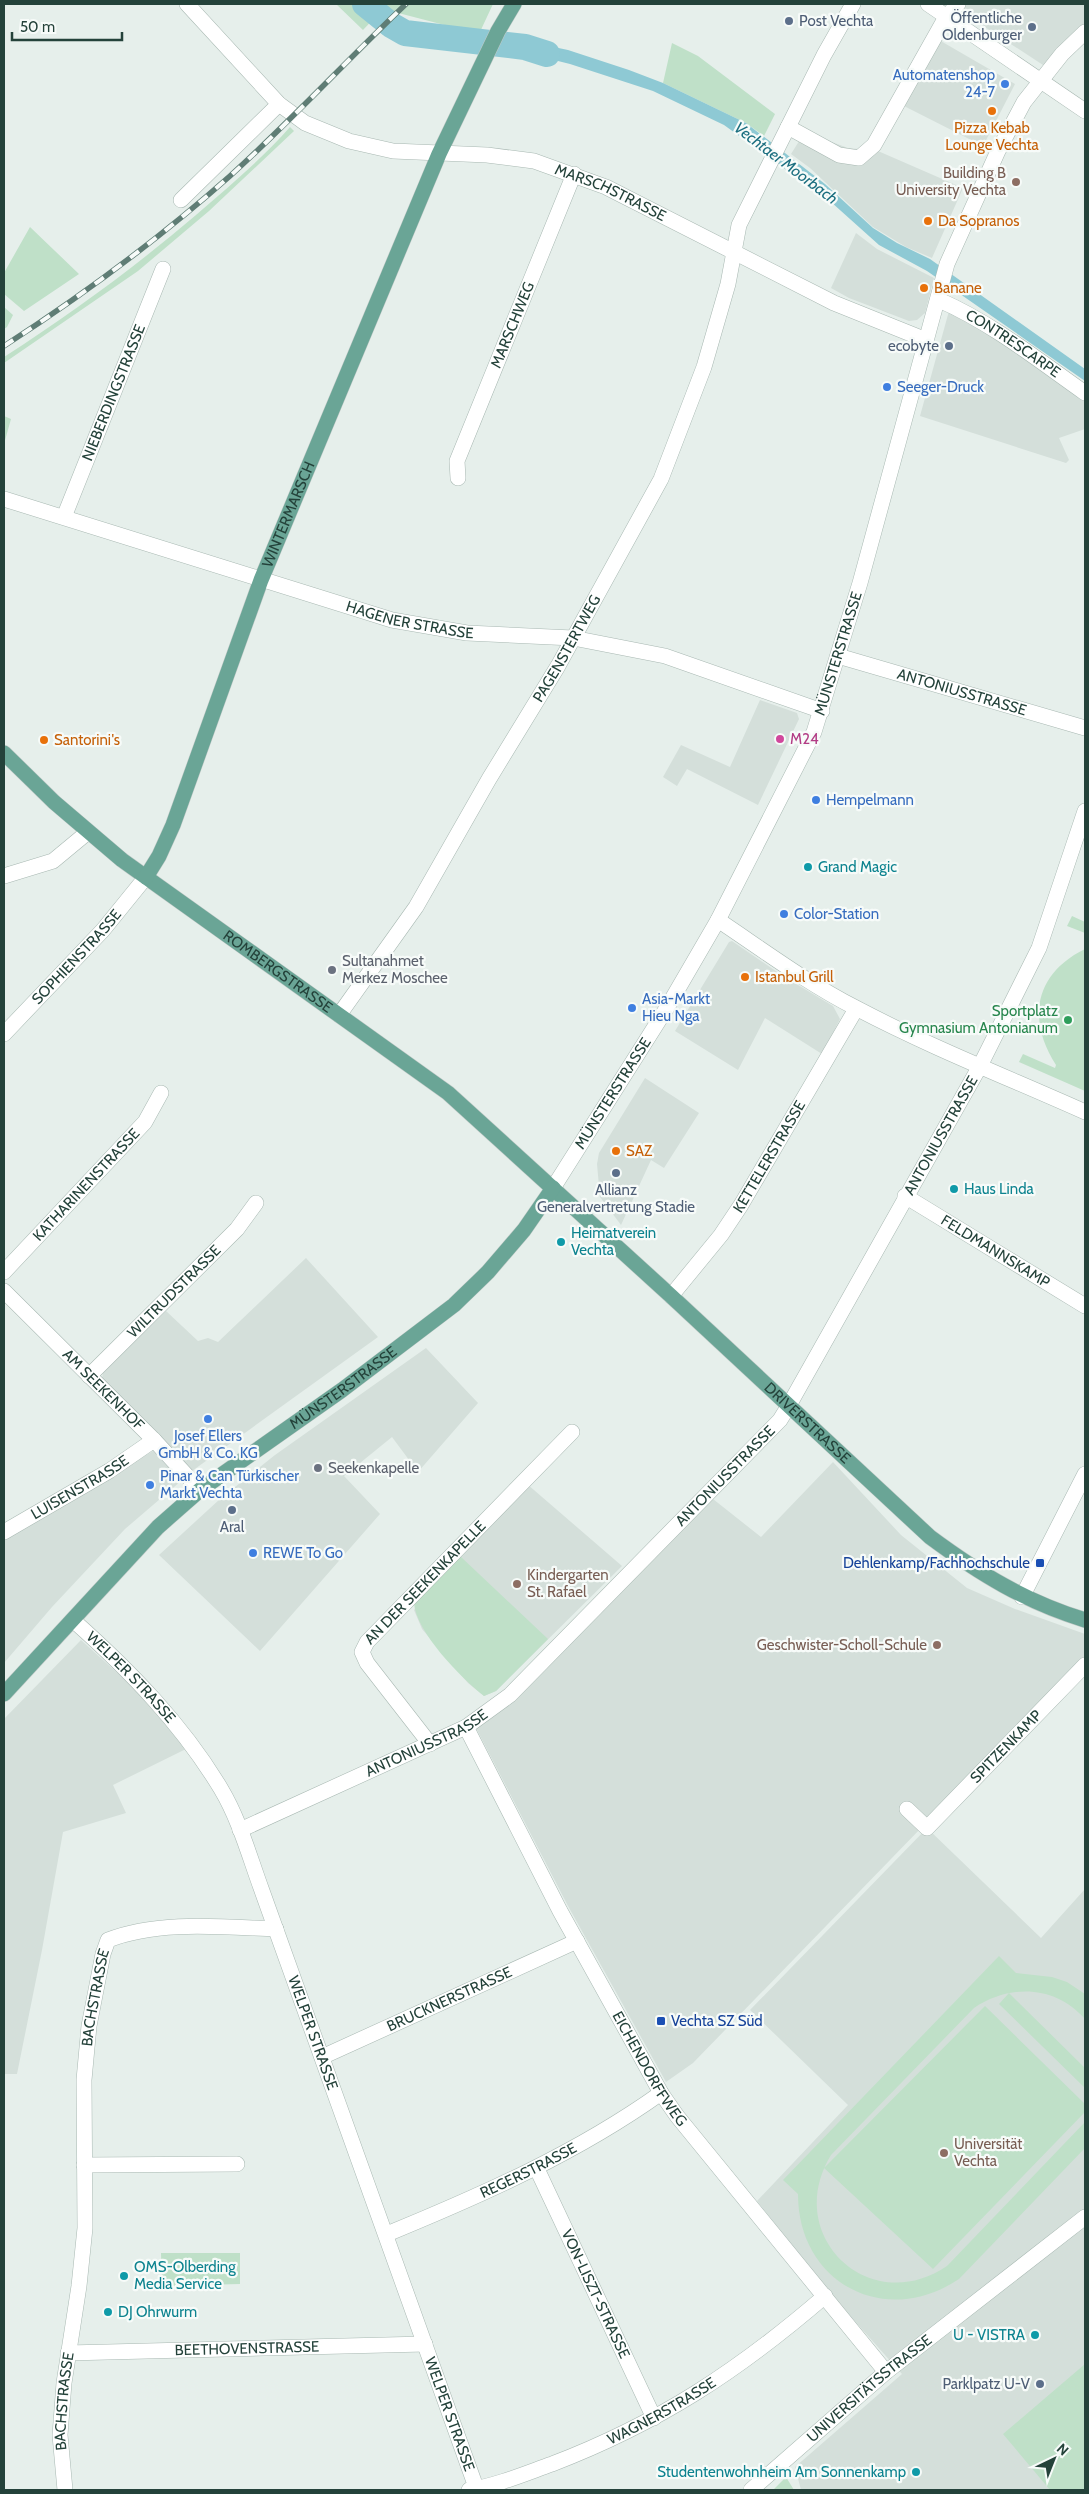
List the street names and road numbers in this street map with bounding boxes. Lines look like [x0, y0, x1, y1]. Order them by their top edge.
street label: MARSCHSTRASSE [552, 160, 669, 225]
street label: MARSCHWEG [487, 279, 538, 371]
street label: CONTRESCARPE [963, 306, 1064, 381]
street label: NIEBERDINGSTRASSE [78, 322, 149, 463]
street label: WINTERMARSCH [258, 459, 318, 570]
street label: MÜNSTERSTRASSE [811, 589, 866, 718]
street label: PAGENSTERTWEG [529, 592, 604, 705]
street label: HAGENER STRASSE [344, 597, 474, 642]
street label: ANTONIUSSTRASSE [895, 665, 1029, 719]
street label: SOPHIENSTRASSE [28, 906, 125, 1008]
street label: ROMBERGSTRASSE [220, 926, 336, 1017]
street label: MÜNSTERSTRASSE [571, 1034, 655, 1152]
street label: ANTONIUSSTRASSE [900, 1073, 982, 1198]
street label: KETTELERSTRASSE [729, 1097, 809, 1216]
street label: KATHARINENSTRASSE [29, 1124, 143, 1245]
street label: FELDMANNSKAMP [938, 1211, 1054, 1292]
street label: WILTRUDSTRASSE [124, 1241, 225, 1342]
street label: MÜNSTERSTRASSE [286, 1343, 400, 1433]
street label: AM SEEKENHOF [59, 1345, 148, 1434]
street label: DRIVERSTRASSE [761, 1378, 854, 1467]
street label: ANTONIUSSTRASSE [672, 1422, 779, 1530]
street label: LUISENSTRASSE [28, 1451, 132, 1523]
street label: AN DER SEEKENKAPELLE [361, 1517, 489, 1648]
street label: WELPER STRASSE [83, 1628, 179, 1726]
street label: ANTONIUSSTRASSE [363, 1705, 491, 1781]
street label: SPITZENKAMP [966, 1706, 1046, 1787]
street label: BACHSTRASSE [78, 1946, 113, 2047]
street label: BRUCKNERSTRASSE [384, 1963, 515, 2035]
street label: WELPER STRASSE [284, 1973, 342, 2093]
street label: EICHENDORFFWEG [608, 2008, 691, 2130]
street label: REGERSTRASSE [477, 2139, 580, 2202]
street label: VON-LISZT-STRASSE [558, 2227, 634, 2361]
street label: UNIVERSITÄTSSTRASSE [803, 2331, 935, 2446]
street label: BEETHOVENSTRASSE [174, 2338, 319, 2359]
street label: BACHSTRASSE [51, 2351, 78, 2451]
street label: WELPER STRASSE [421, 2354, 479, 2474]
street label: WAGNERSTRASSE [605, 2373, 719, 2448]

